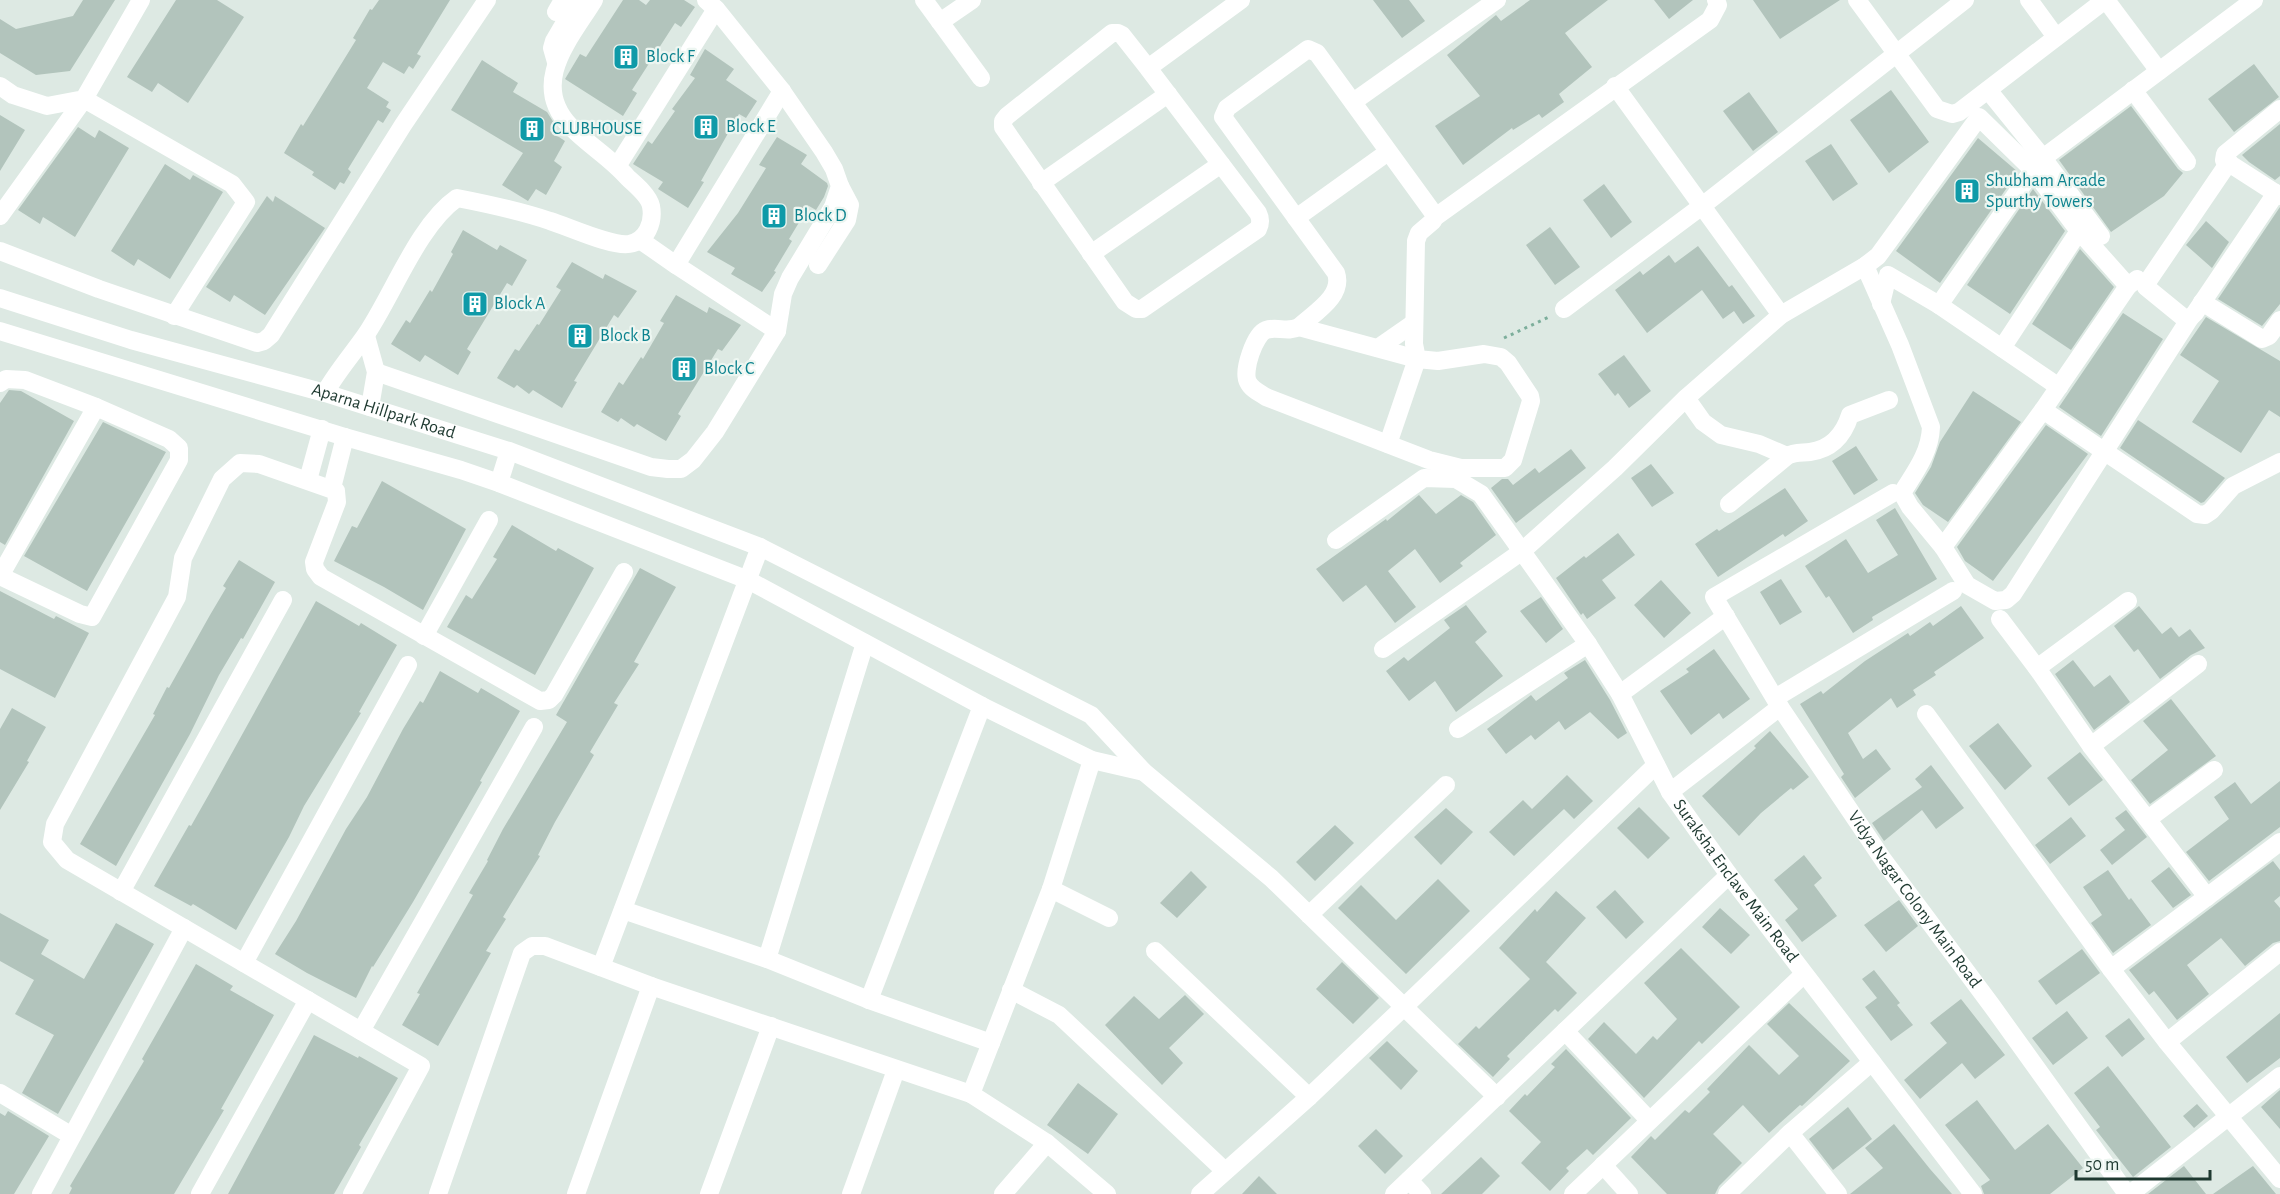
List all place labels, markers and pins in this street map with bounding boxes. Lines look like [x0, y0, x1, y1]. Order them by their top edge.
building icon: Block F [611, 42, 641, 72]
place label: Block F [646, 48, 695, 66]
building icon: Block E [691, 112, 721, 142]
building icon: CLUBHOUSE [517, 114, 547, 144]
place label: Block E [726, 118, 776, 136]
place label: CLUBHOUSE [552, 120, 642, 138]
place label: Shubham Arcade Spurthy Towers [1986, 172, 2106, 211]
building icon: Shubham Arcade Spurthy Towers [1952, 176, 1982, 206]
building icon: Block D [759, 201, 789, 231]
place label: Block D [794, 207, 847, 225]
building icon: Block A [460, 289, 490, 319]
place label: Block A [494, 295, 546, 313]
building icon: Block B [565, 321, 595, 351]
place label: Block B [600, 327, 651, 345]
building icon: Block C [669, 354, 699, 384]
place label: Block C [704, 360, 754, 378]

